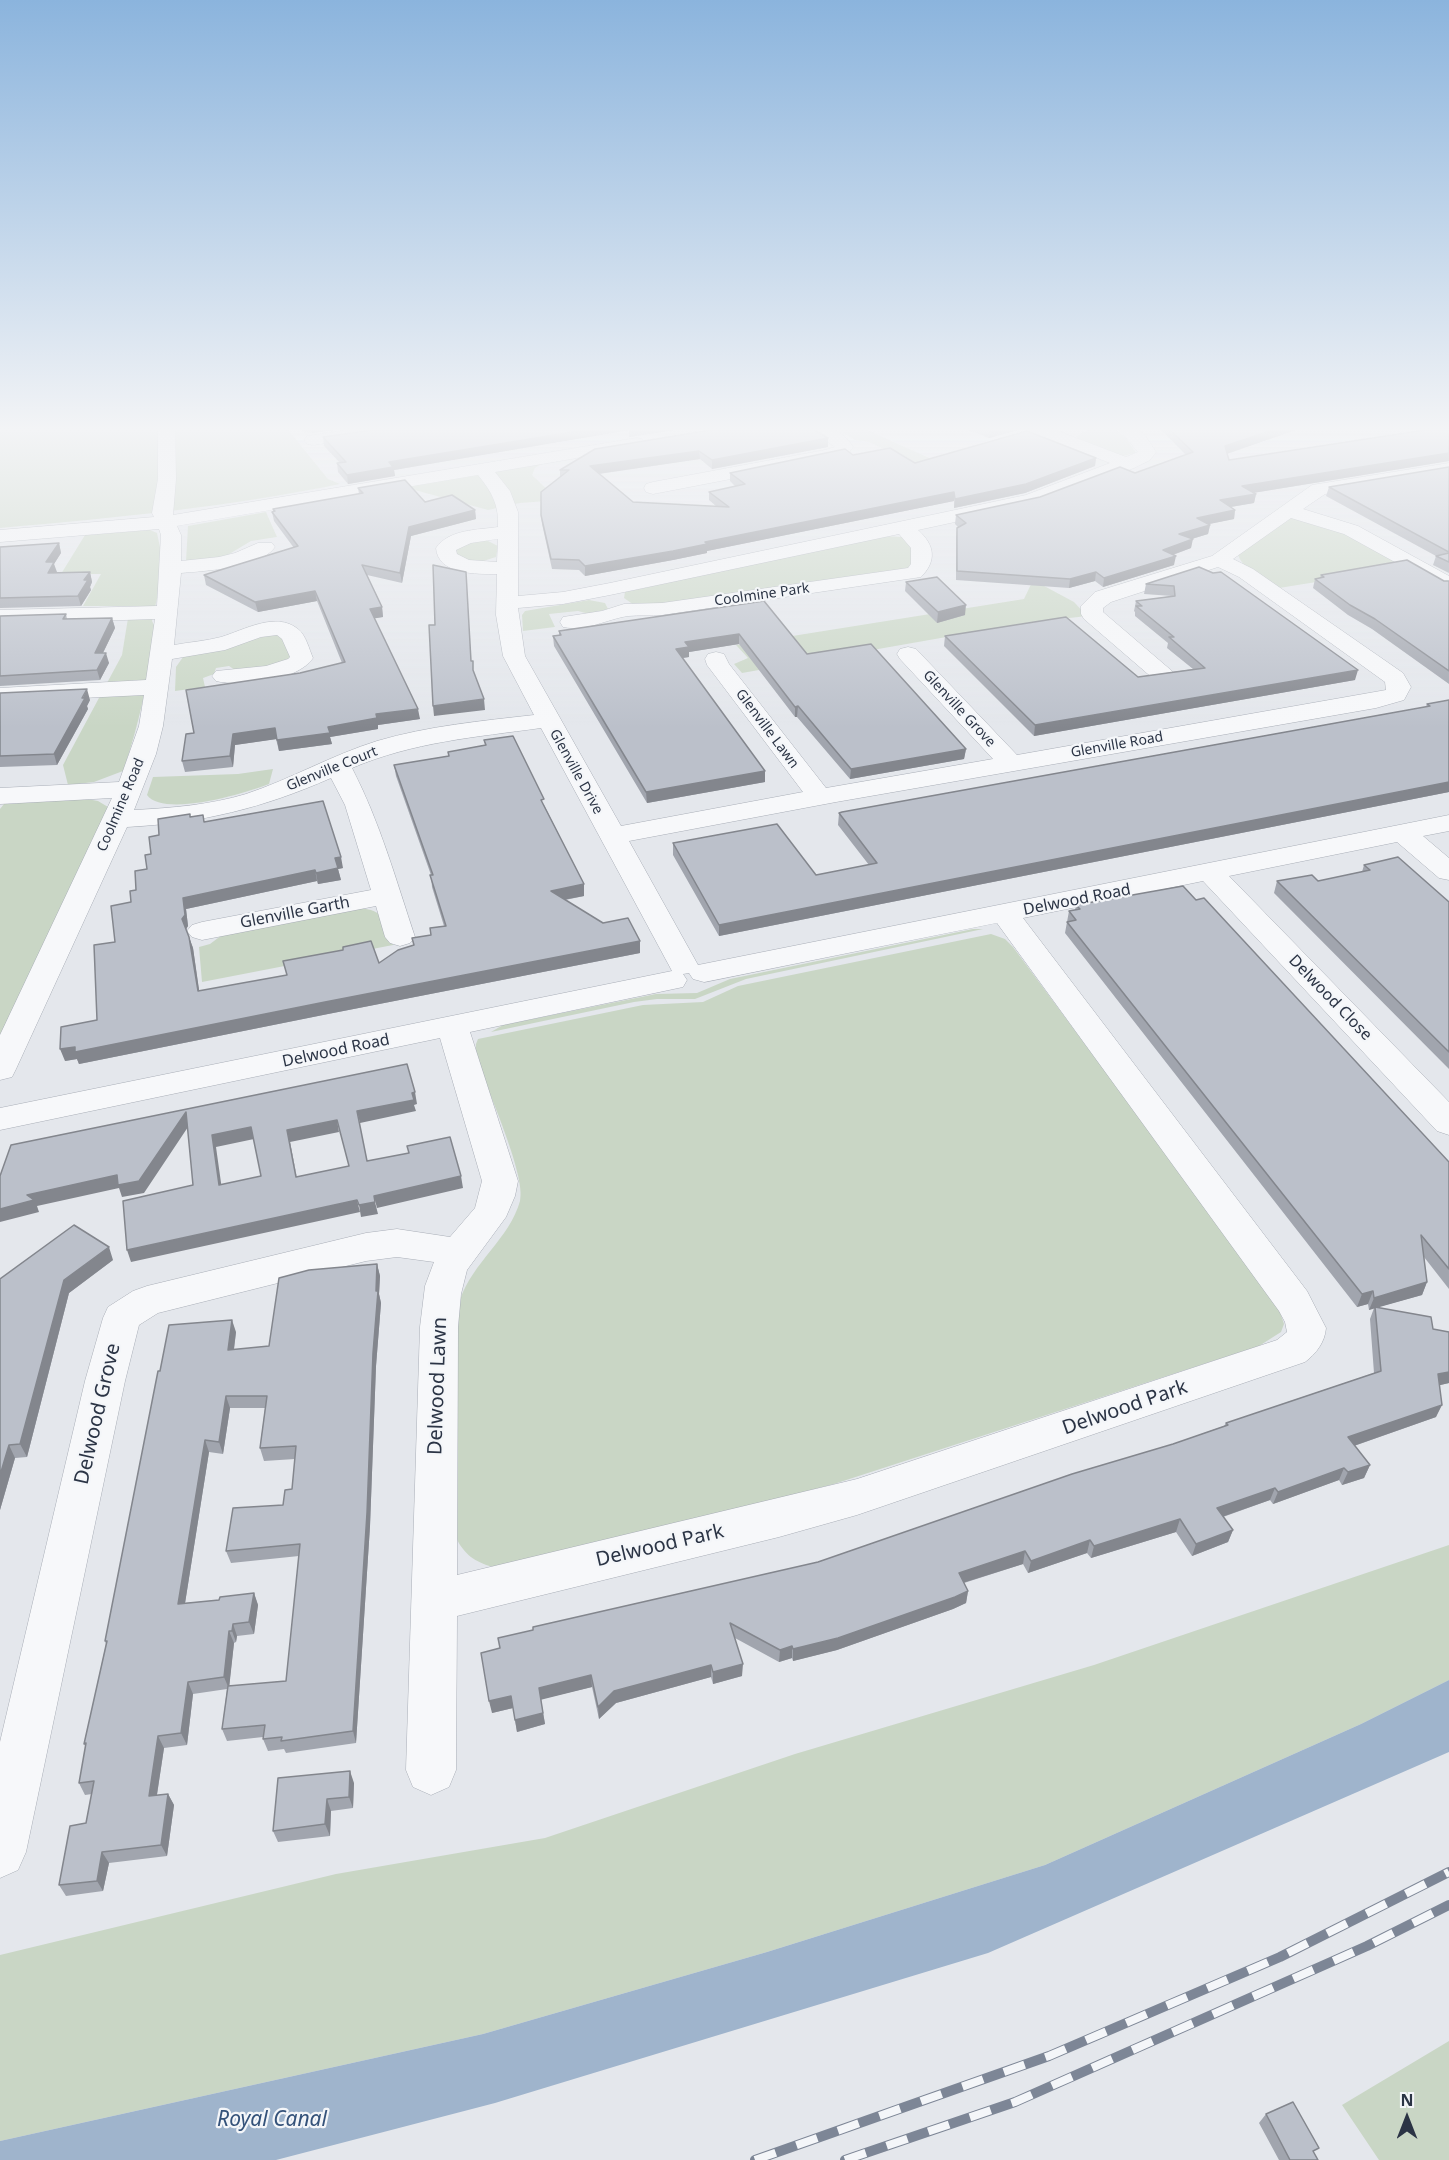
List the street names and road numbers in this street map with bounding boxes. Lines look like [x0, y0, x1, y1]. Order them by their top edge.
street label: Coolmine Park [713, 580, 811, 610]
street label: Glenville Grove [919, 667, 999, 751]
street label: Glenville Lawn [732, 686, 802, 772]
street label: Glenville Drive [546, 727, 606, 817]
street label: Glenville Road [1070, 729, 1164, 761]
street label: Glenville Court [284, 743, 380, 795]
street label: Coolmine Road [94, 756, 148, 854]
street label: Delwood Road [1022, 880, 1132, 920]
street label: Glenville Garth [239, 893, 351, 933]
street label: Delwood Close [1284, 951, 1376, 1045]
street label: Delwood Road [281, 1030, 391, 1072]
street label: Delwood Lawn [424, 1317, 452, 1455]
street label: Delwood Grove [70, 1341, 126, 1487]
street label: Delwood Park [1059, 1375, 1191, 1441]
street label: Delwood Park [594, 1520, 726, 1572]

